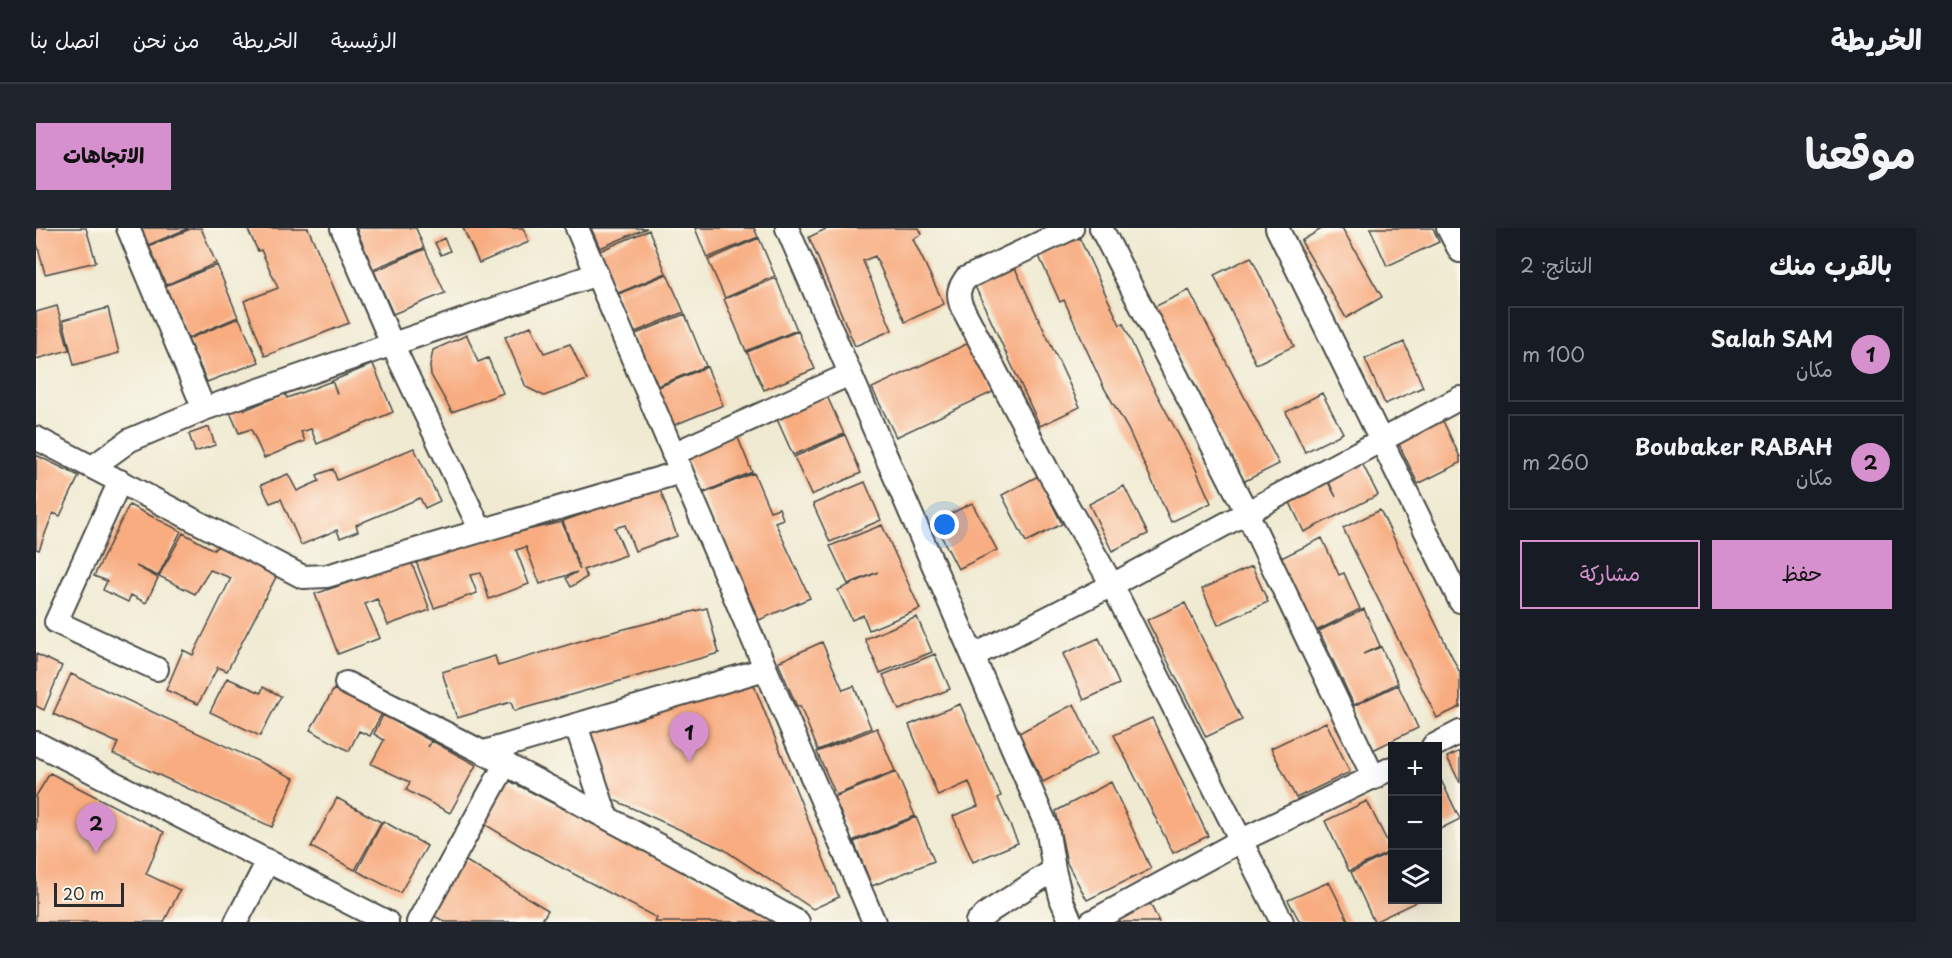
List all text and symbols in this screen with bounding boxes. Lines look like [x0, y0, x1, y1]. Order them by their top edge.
text: الخريطة [1831, 17, 1922, 60]
text: اتصل بنا [30, 23, 100, 55]
text: من نحن [133, 23, 199, 55]
text: الخريطة [232, 23, 298, 55]
text: الرئيسية [331, 23, 397, 55]
text: موقعنا [1805, 120, 1916, 183]
button: الاتجاهات [36, 123, 171, 190]
text: بالقرب منك [1770, 245, 1892, 284]
text: النتائج: 2 [1520, 250, 1593, 280]
text: Salah SAM [1711, 321, 1833, 354]
text: 100 m [1522, 339, 1585, 369]
text: 1 [1866, 339, 1875, 369]
text: مكان [1796, 354, 1833, 384]
text: Boubaker RABAH [1635, 429, 1833, 462]
text: 260 m [1522, 447, 1589, 477]
text: 2 [1863, 447, 1878, 477]
text: مكان [1796, 462, 1833, 492]
your location [930, 510, 959, 539]
button: مشاركة [1520, 540, 1700, 609]
button: حفظ [1712, 540, 1892, 609]
pin: 1 [670, 712, 708, 762]
map controls [1388, 742, 1442, 904]
button: + [1388, 742, 1442, 796]
button: − [1388, 796, 1442, 850]
pin: 2 [76, 804, 116, 853]
button: layers [1388, 850, 1442, 904]
scale bar [54, 880, 124, 908]
text: 20 m [63, 881, 104, 905]

